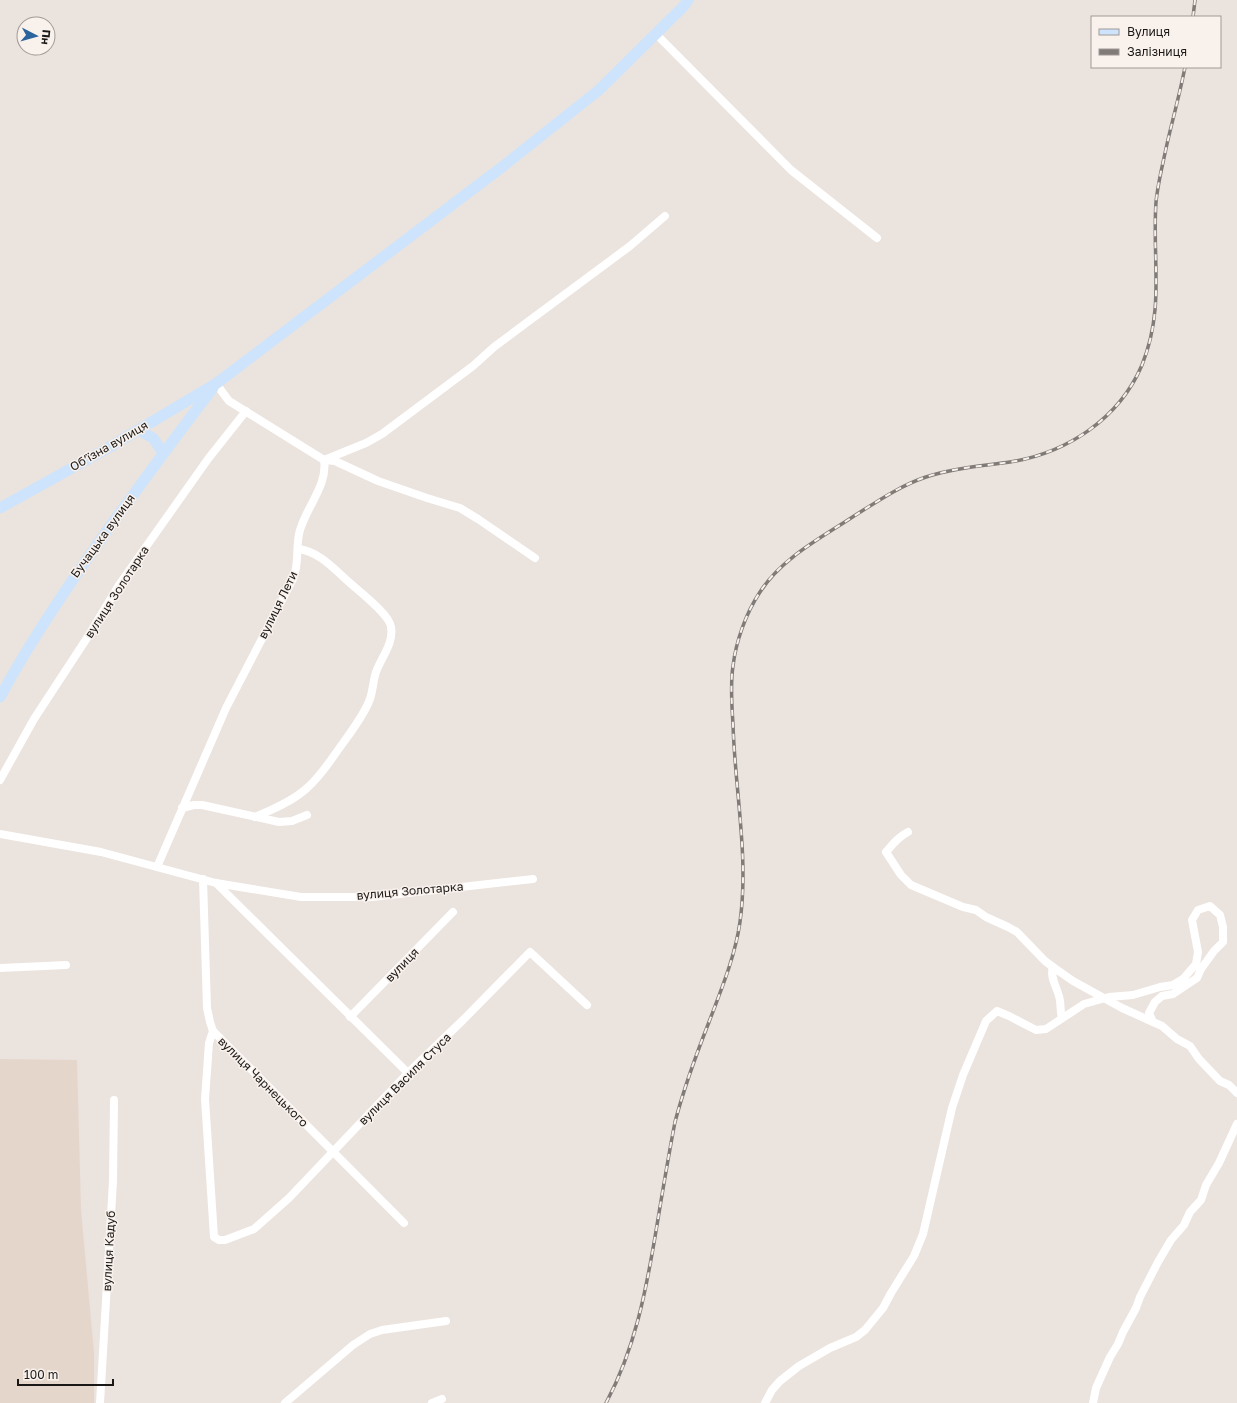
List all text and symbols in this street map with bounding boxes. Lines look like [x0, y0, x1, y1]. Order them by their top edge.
north arrow [16, 16, 56, 56]
legend [1091, 16, 1221, 68]
text: Вулиця [1127, 24, 1170, 39]
text: Пн [39, 29, 54, 46]
text: Залізниця [1127, 44, 1187, 59]
street label: Обʼїзна вулиця [67, 417, 150, 474]
street label: Бучацька вулиця [67, 491, 138, 581]
street label: вулиця Золотарка [81, 543, 152, 641]
street label: вулиця Лети [255, 569, 300, 641]
street label: вулиця Золотарка [356, 878, 464, 903]
street label: вулиця [382, 944, 422, 985]
street label: вулиця Василя Стуса [355, 1029, 454, 1128]
street label: вулиця Чарнецького [215, 1033, 312, 1130]
street label: вулиця Кадуб [99, 1210, 118, 1292]
scale bar [18, 1361, 113, 1387]
text: 100 m [24, 1367, 58, 1382]

